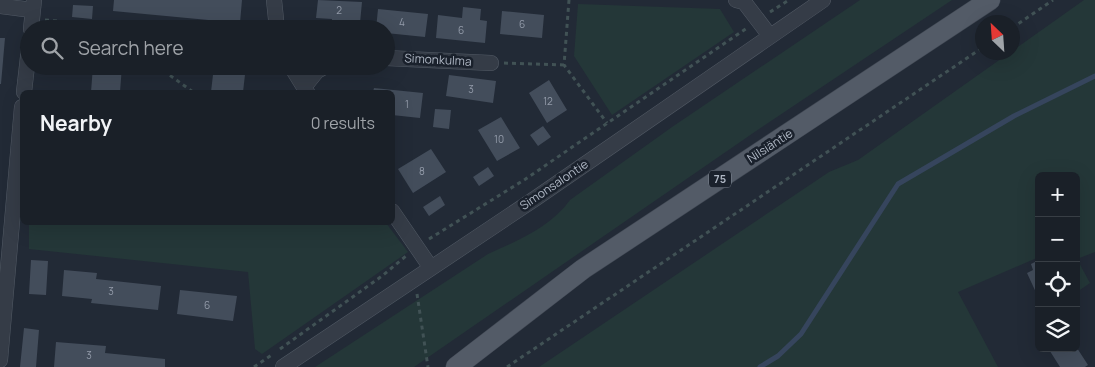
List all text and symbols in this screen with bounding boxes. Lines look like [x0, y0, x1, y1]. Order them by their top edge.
house number: 2 [336, 3, 342, 17]
house number: 4 [399, 15, 405, 29]
north arrow [975, 15, 1020, 60]
house number: 6 [519, 17, 525, 31]
search box [20, 20, 395, 75]
house number: 6 [458, 23, 464, 37]
icon: search [38, 34, 66, 62]
text: Search here [78, 35, 184, 61]
street label: Simonkulma [404, 49, 472, 70]
house number: 3 [468, 82, 474, 96]
house number: 12 [543, 94, 553, 108]
house number: 1 [405, 97, 409, 111]
text: Nearby [40, 109, 112, 137]
text: 0 results [311, 112, 375, 134]
street label: Nilsiäntie [744, 124, 796, 167]
house number: 10 [494, 132, 504, 146]
street label: Simonsalontie [516, 155, 591, 214]
house number: 8 [419, 164, 425, 178]
road number: 75 [709, 170, 731, 188]
map controls [1035, 172, 1080, 352]
button: + [1035, 172, 1080, 217]
button: − [1035, 217, 1080, 262]
button: locate [1035, 262, 1080, 307]
house number: 3 [108, 284, 114, 298]
house number: 6 [204, 298, 210, 312]
button: layers [1035, 307, 1080, 352]
house number: 3 [86, 348, 92, 362]

